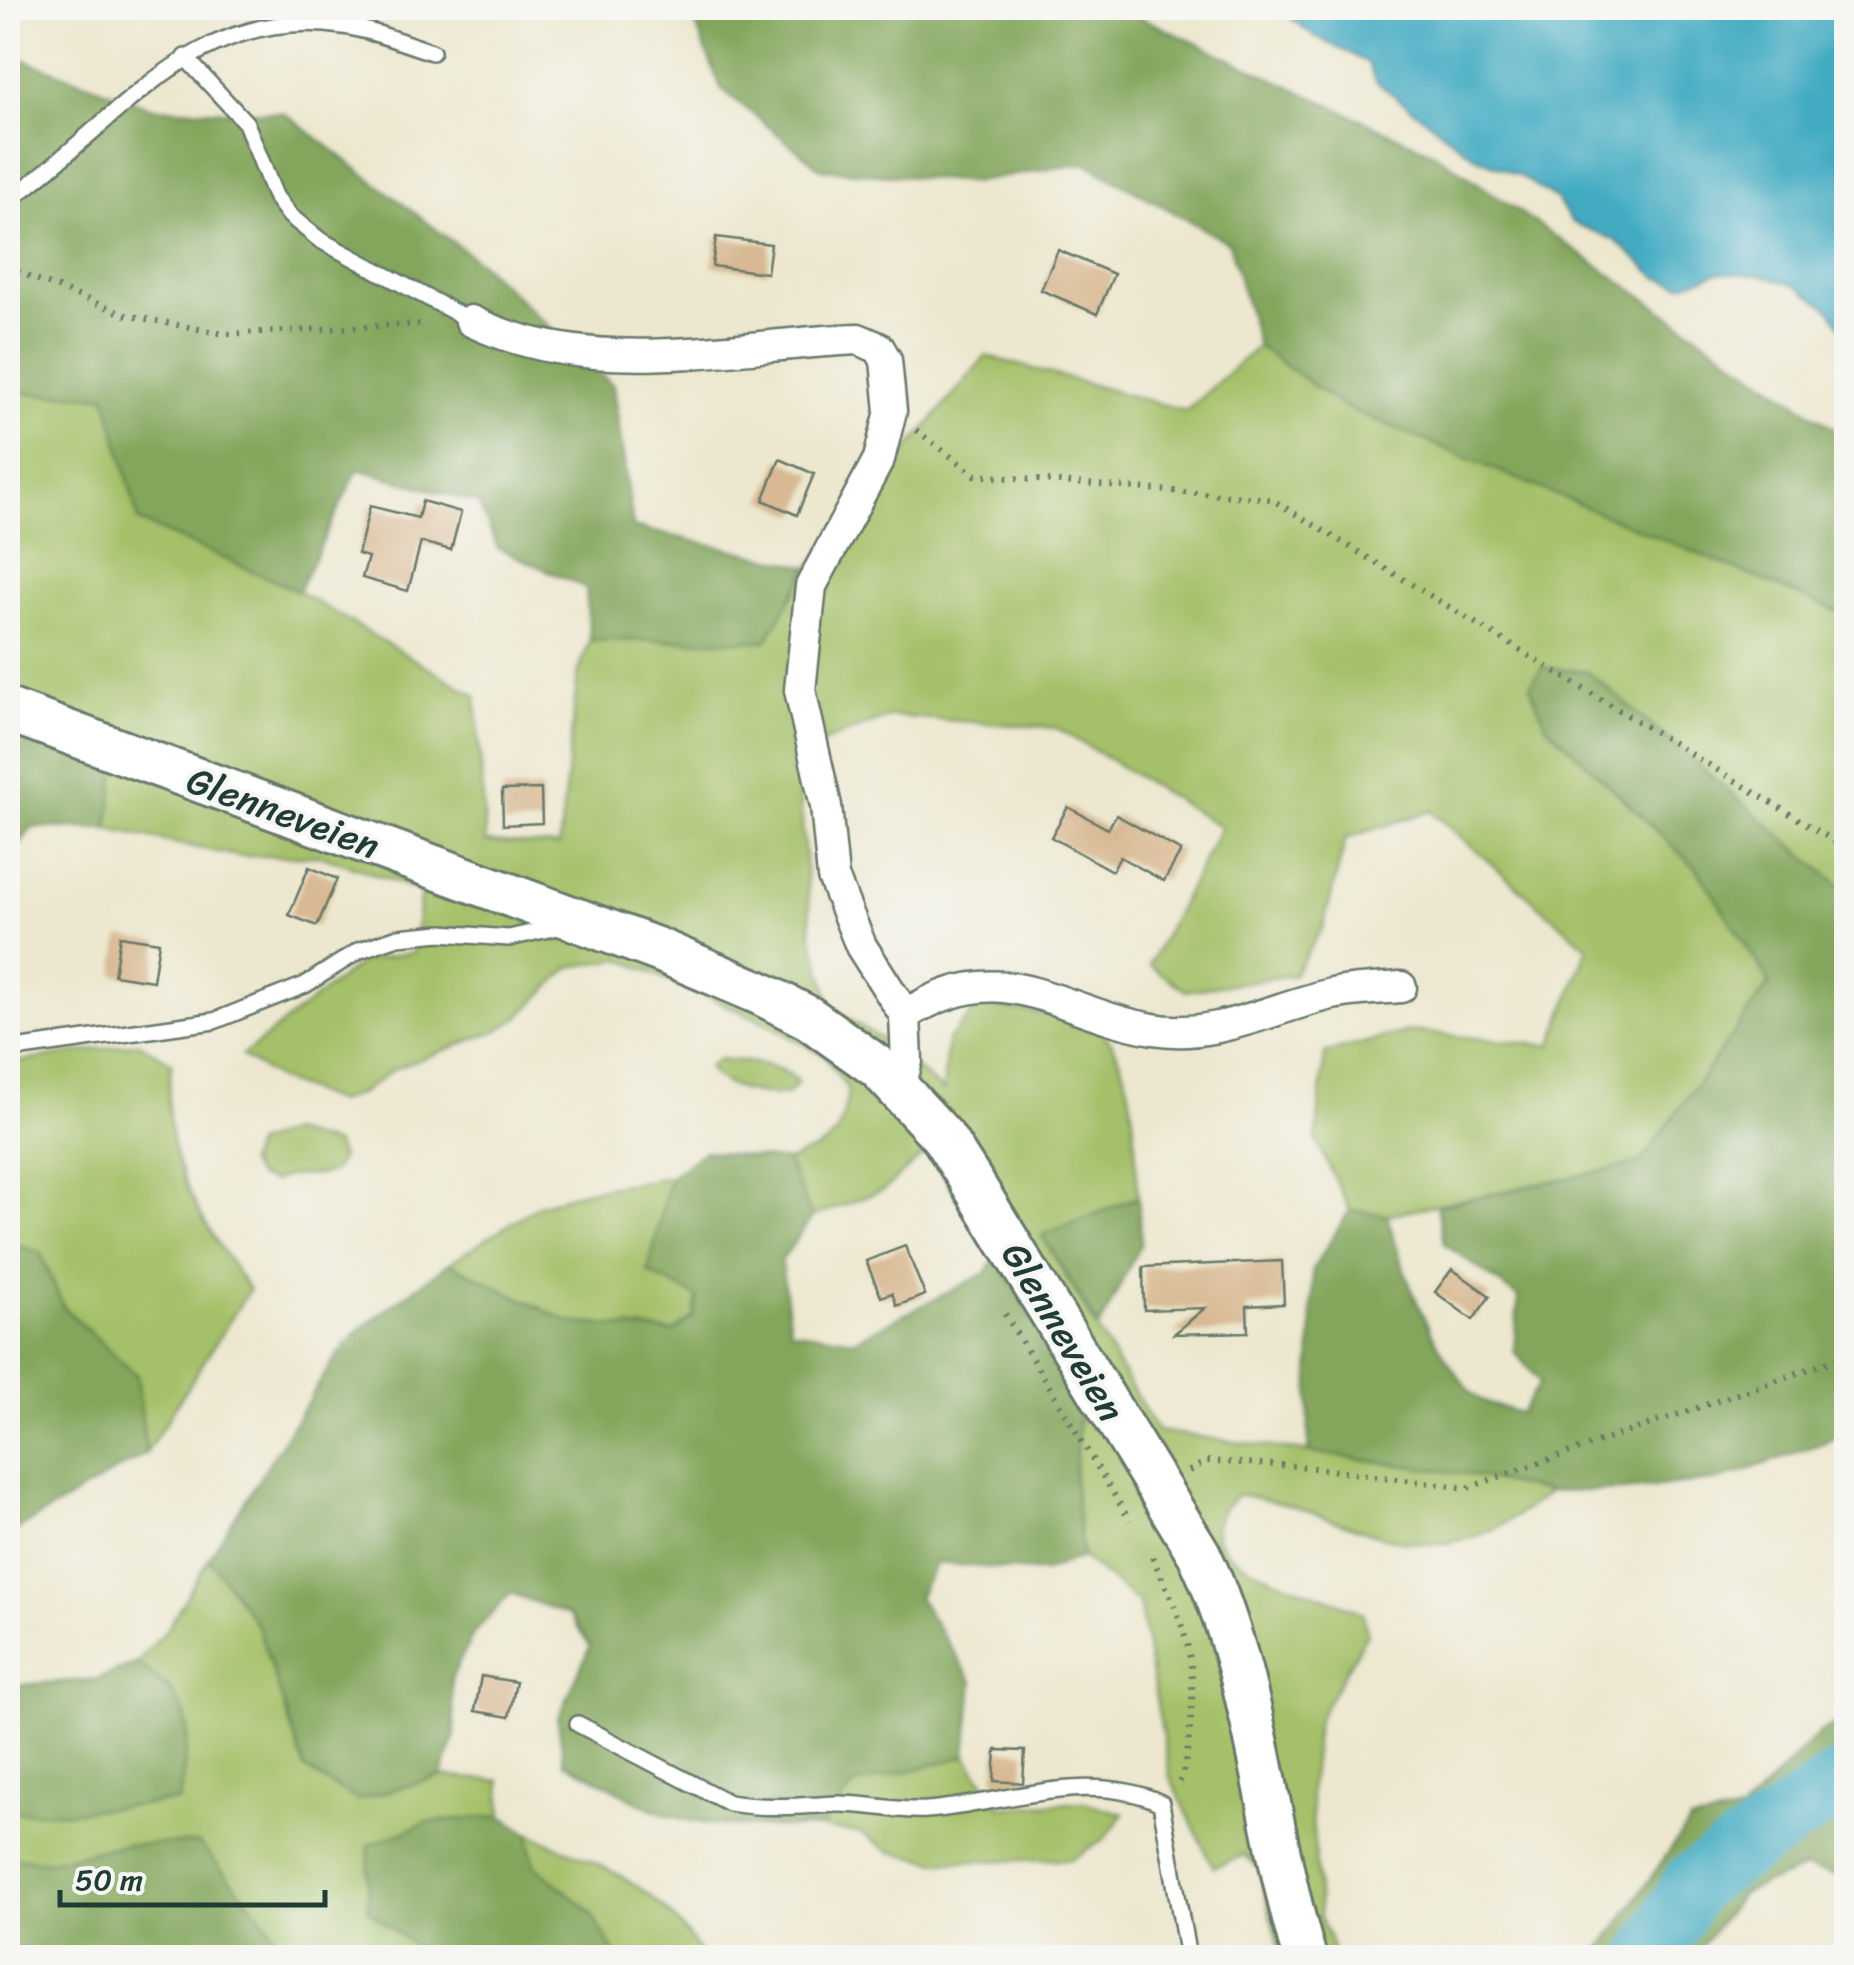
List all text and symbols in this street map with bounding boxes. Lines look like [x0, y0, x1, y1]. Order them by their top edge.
street label: Glenneveien [177, 747, 389, 879]
street label: Glenneveien [982, 1229, 1144, 1435]
scale bar [60, 1845, 325, 1907]
text: 50 m [75, 1853, 143, 1907]

